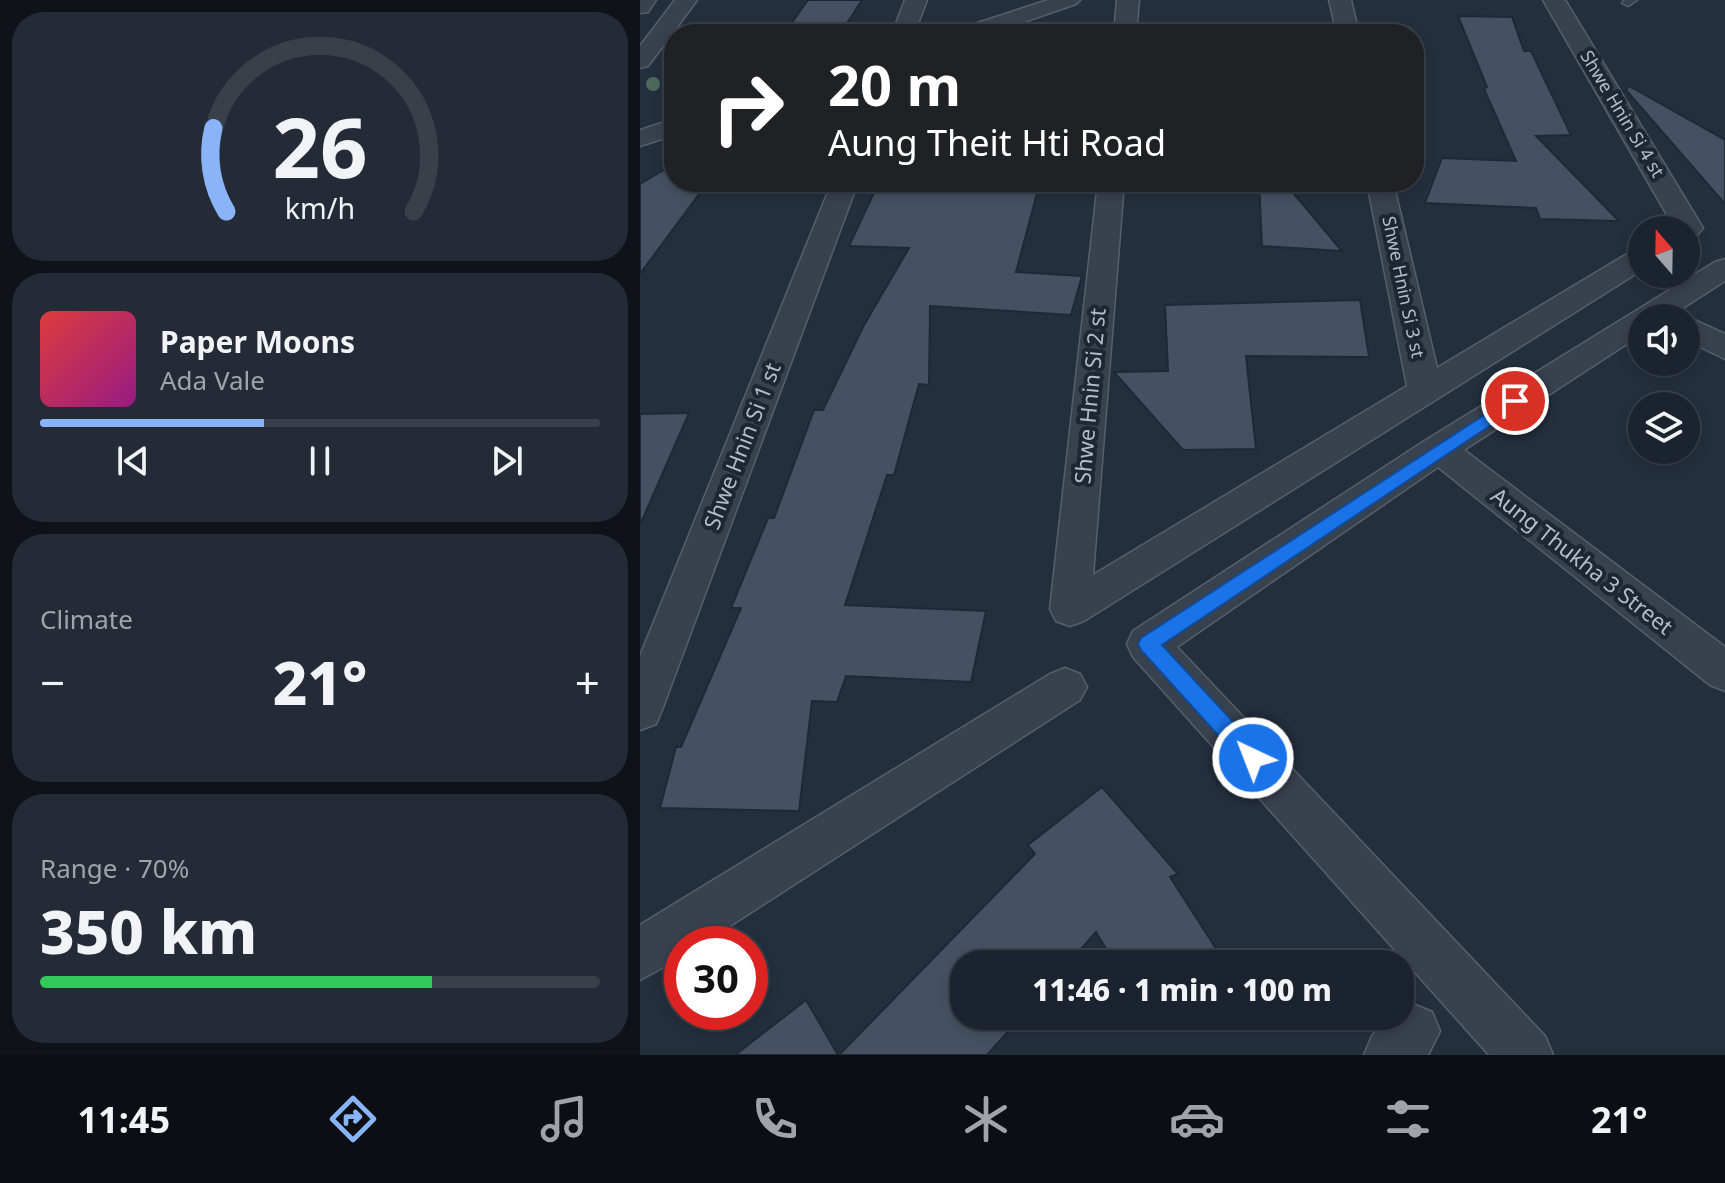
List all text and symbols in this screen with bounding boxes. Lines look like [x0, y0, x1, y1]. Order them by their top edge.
text: 20 m [828, 46, 961, 122]
street label: Shwe Hnin Si 4 st [1575, 46, 1671, 182]
icon: right [696, 56, 800, 160]
text: 26 [272, 89, 368, 202]
text: Aung Theit Hti Road [828, 118, 1166, 167]
text: km/h [285, 189, 355, 228]
street label: Shwe Hnin Si 3 st [1377, 214, 1431, 360]
north arrow [1628, 216, 1700, 288]
map controls [1628, 216, 1700, 464]
button: sound [1628, 304, 1700, 376]
street label: Shwe Hnin Si 2 st [1066, 307, 1112, 485]
text: Paper Moons [160, 321, 355, 362]
street label: Shwe Hnin Si 1 st [695, 358, 787, 533]
text: Ada Vale [160, 362, 265, 398]
pin [1481, 367, 1549, 435]
icon: arrive [1493, 379, 1537, 423]
button: layers [1628, 392, 1700, 464]
icon: previous [111, 439, 155, 483]
icon: pause [298, 439, 342, 483]
icon: next [485, 439, 529, 483]
street label: Aung Thukha 3 Street [1485, 480, 1680, 641]
text: Climate [40, 601, 133, 637]
text: 21° [273, 641, 367, 723]
text: − [40, 652, 65, 712]
text: + [575, 652, 600, 712]
position arrow [1211, 716, 1295, 800]
text: Range · 70% [40, 850, 189, 886]
text: 350 km [40, 890, 257, 972]
speed limit sign: 30 [664, 926, 768, 1030]
text: 11:46 · 1 min · 100 m [1032, 969, 1332, 1010]
icon: directions [325, 1091, 381, 1147]
icon: music [536, 1091, 592, 1147]
icon: phone [747, 1091, 803, 1147]
icon: climate [958, 1091, 1014, 1147]
icon: car [1169, 1091, 1225, 1147]
icon: filters [1380, 1091, 1436, 1147]
text: 11:45 [78, 1095, 170, 1144]
text: 21° [1591, 1095, 1647, 1144]

